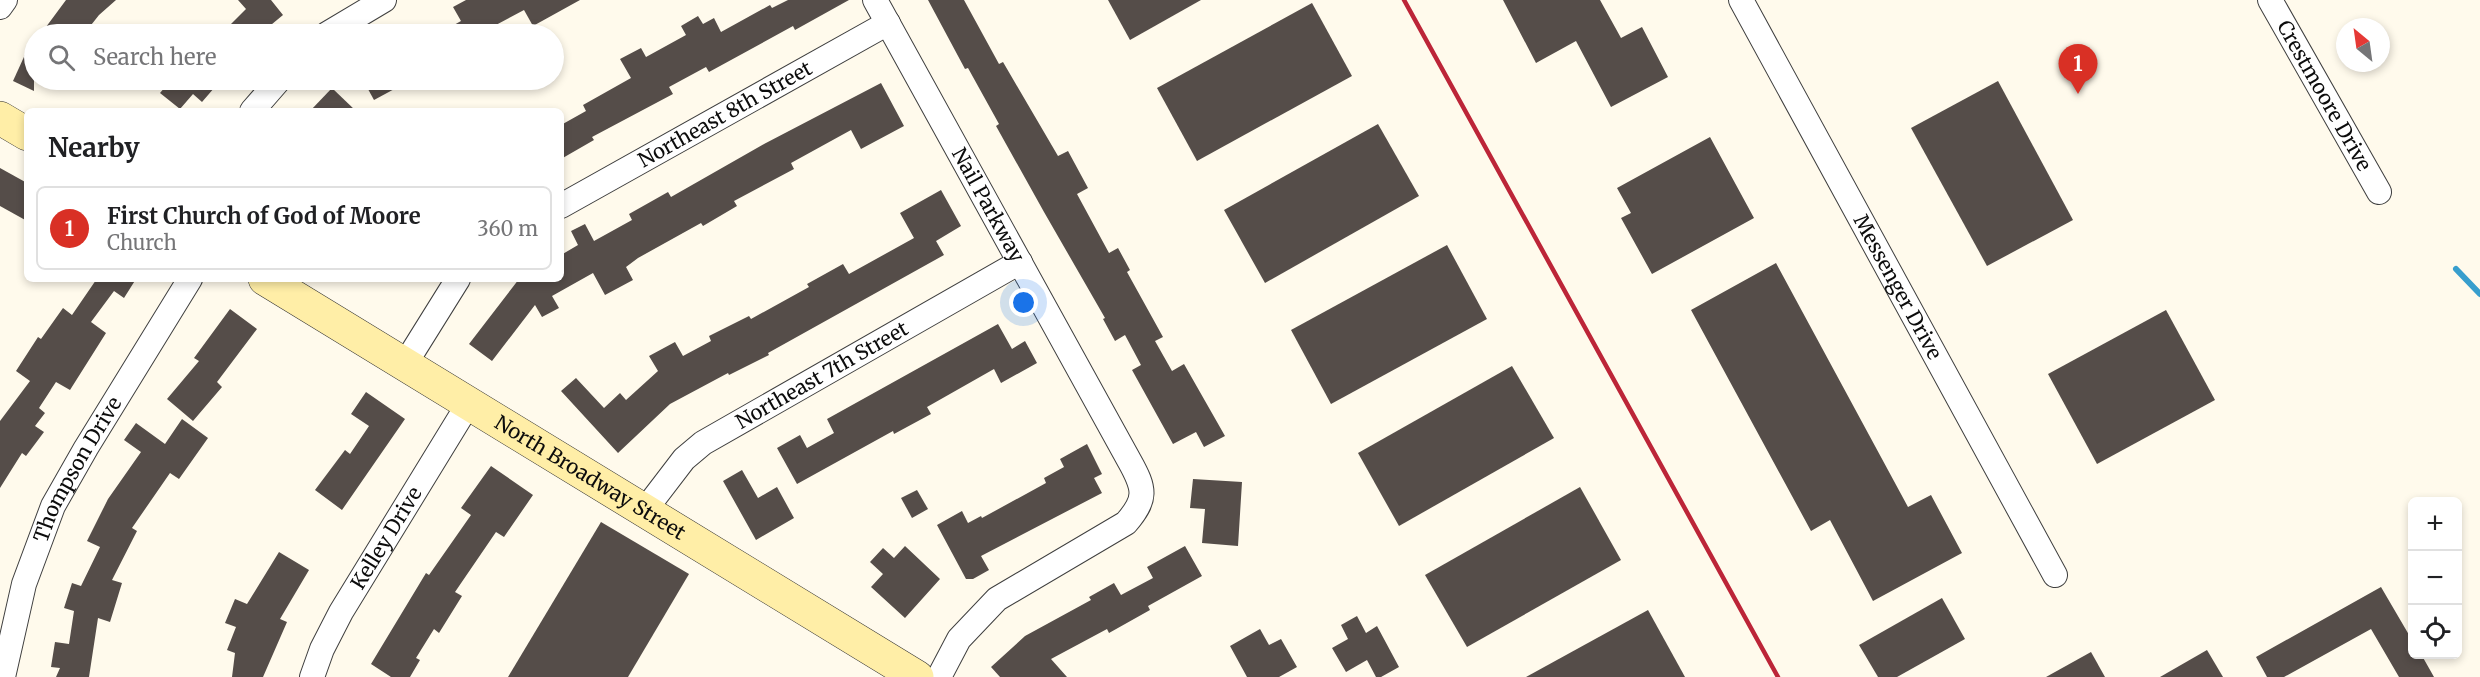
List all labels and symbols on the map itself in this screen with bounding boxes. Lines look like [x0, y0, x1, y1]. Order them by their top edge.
street label: Crestmoore Drive [2272, 16, 2377, 175]
north arrow [2336, 18, 2390, 72]
pin: 1 [2058, 44, 2098, 94]
street label: Northeast 8th Street [634, 55, 816, 172]
street label: Nail Parkway [947, 143, 1030, 266]
street label: Messenger Drive [1849, 210, 1948, 364]
your location [1009, 288, 1038, 317]
street label: Northeast 7th Street [731, 315, 912, 434]
street label: Thompson Drive [28, 392, 126, 545]
street label: North Broadway Street [490, 409, 691, 545]
street label: Kelley Drive [345, 482, 427, 594]

